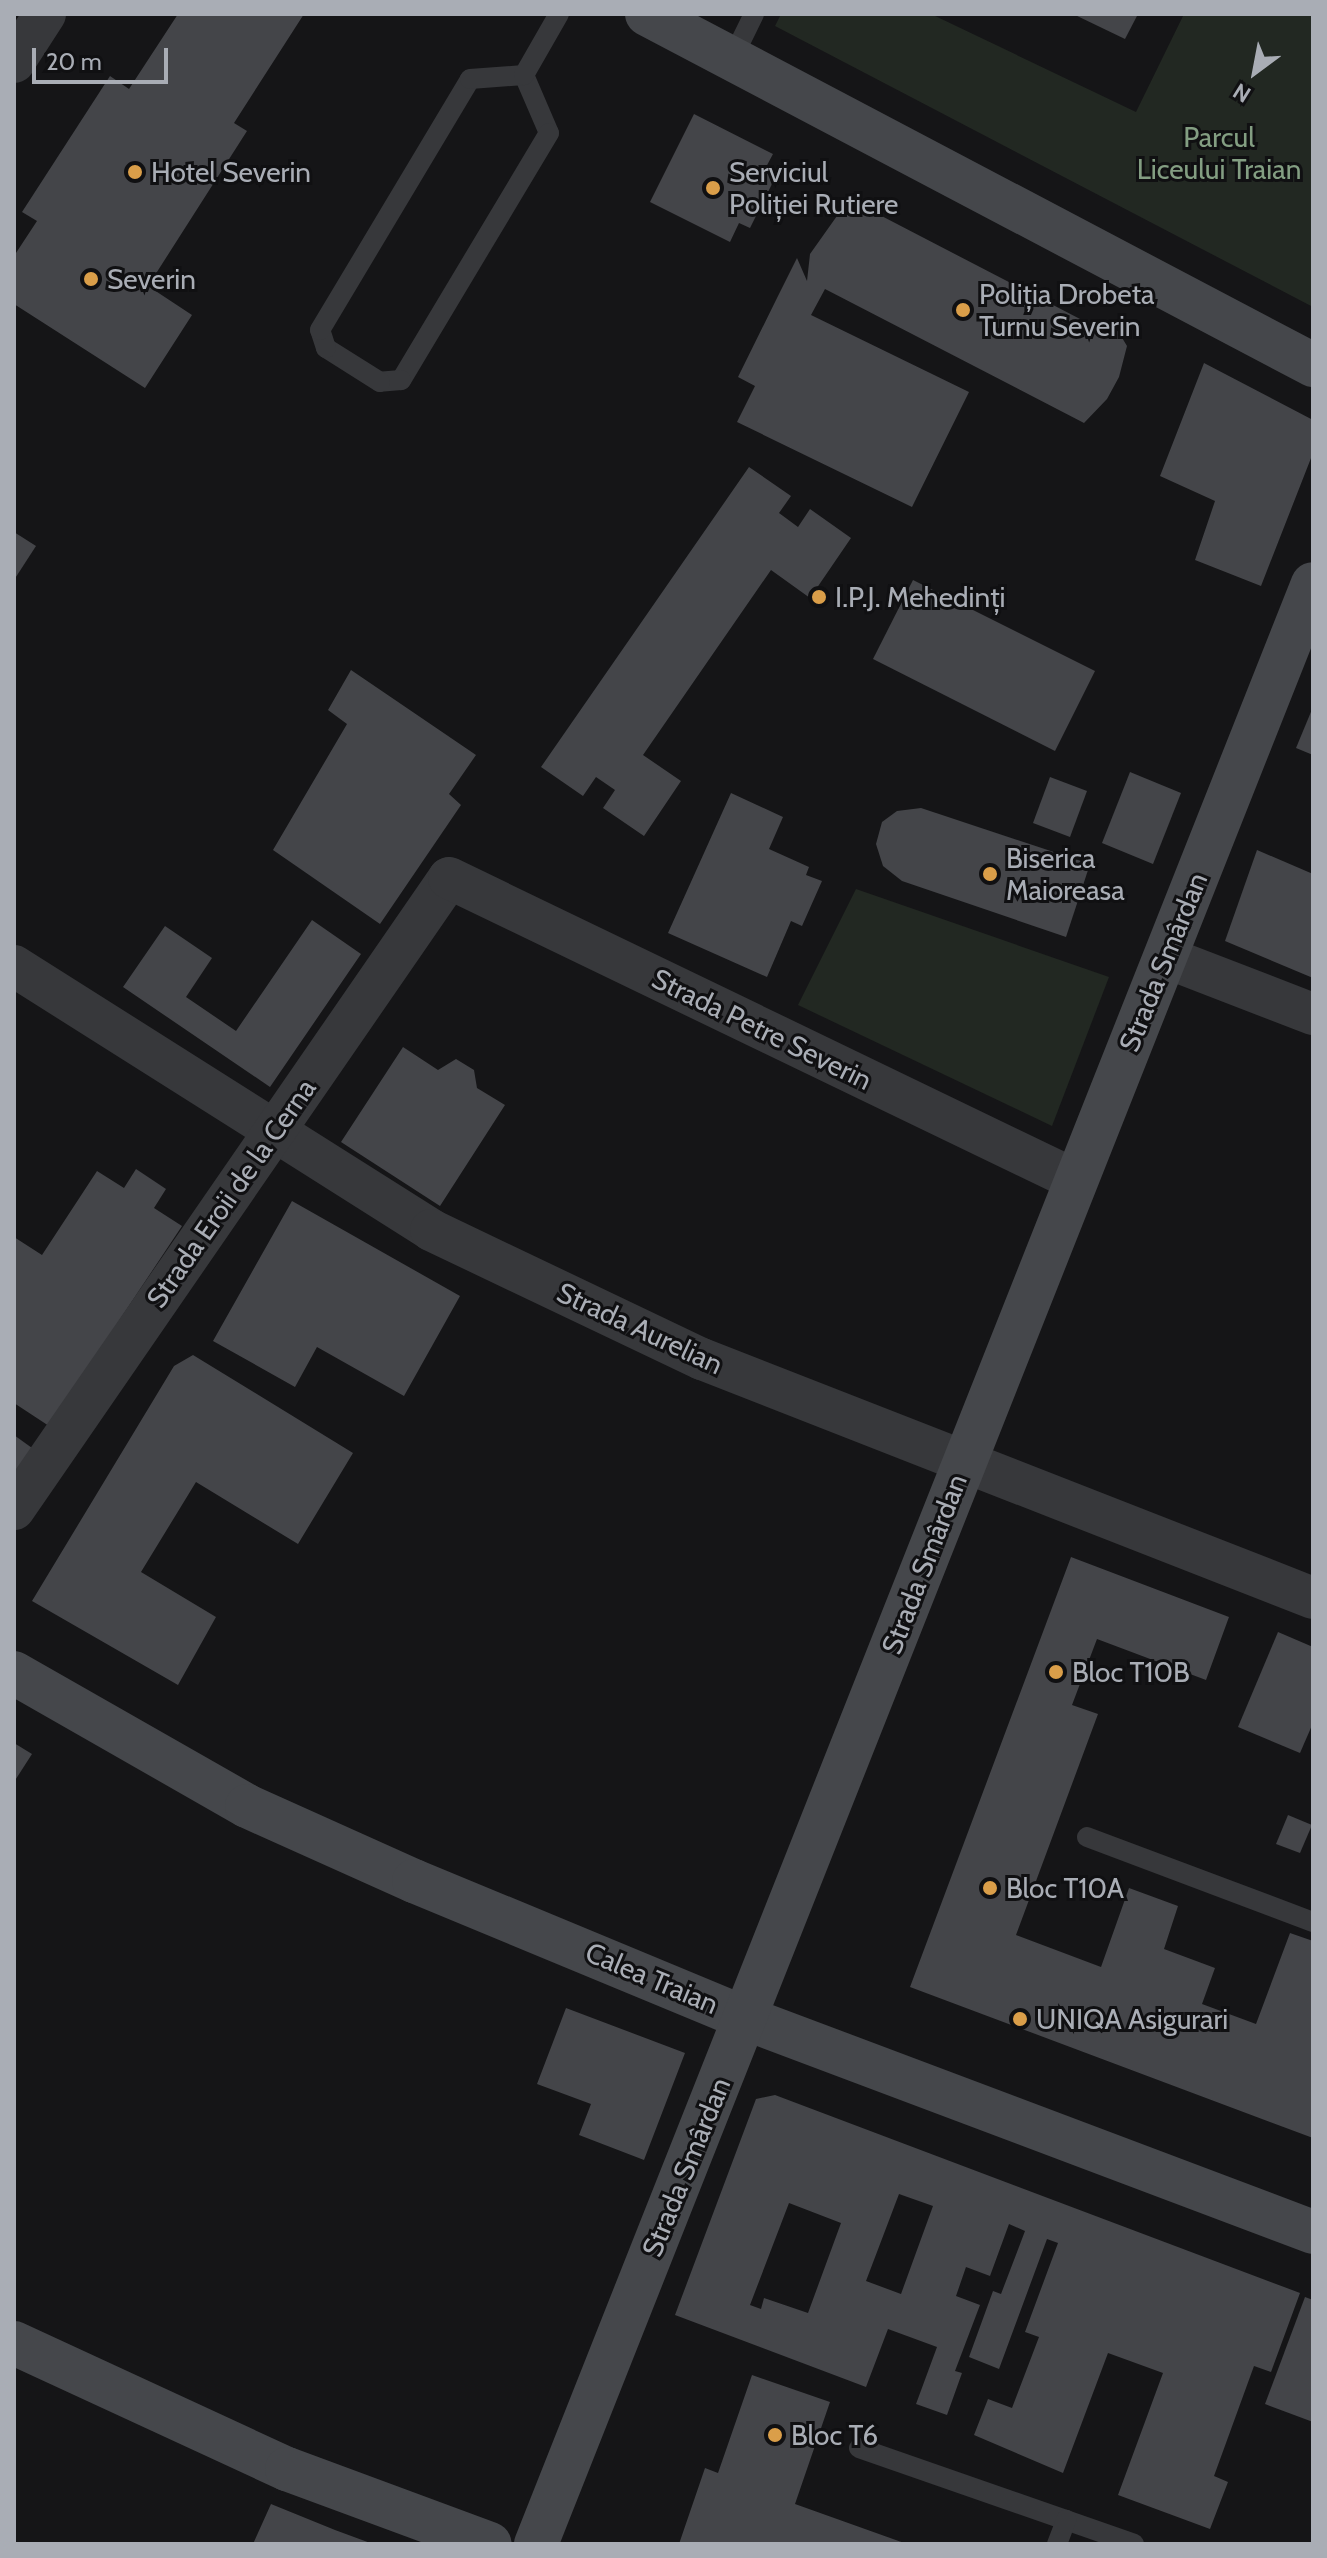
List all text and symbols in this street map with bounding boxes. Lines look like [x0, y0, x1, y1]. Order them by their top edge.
scale bar [36, 32, 172, 82]
north arrow [1215, 32, 1295, 112]
text: 20 m [46, 47, 102, 76]
text: N [1228, 77, 1256, 108]
park label: Parcul Liceului Traian [1137, 120, 1301, 186]
place label: Hotel Severin [151, 155, 311, 189]
place label: Serviciul Poliției Rutiere [729, 155, 898, 221]
marker: Hotel Severin [126, 163, 144, 181]
marker: Serviciul Poliției Rutiere [704, 179, 722, 197]
place label: Severin [107, 262, 196, 296]
marker: Severin [82, 270, 100, 288]
place label: Poliția Drobeta Turnu Severin [979, 277, 1155, 343]
marker: Poliția Drobeta Turnu Severin [954, 301, 972, 319]
place label: I.P.J. Mehedinți [835, 580, 1006, 614]
marker: I.P.J. Mehedinți [810, 588, 828, 606]
place label: Biserica Maioreasa [1006, 841, 1125, 907]
marker: Biserica Maioreasa [981, 865, 999, 883]
street label: Strada Smârdan [1112, 868, 1214, 1056]
street label: Strada Petre Severin [647, 961, 877, 1097]
street label: Strada Eroii de la Cerna [139, 1072, 323, 1314]
street label: Strada Aurelian [552, 1275, 728, 1381]
street label: Strada Smârdan [874, 1469, 974, 1659]
place label: Bloc T10B [1072, 1655, 1190, 1689]
marker: Bloc T10B [1047, 1663, 1065, 1681]
place label: Bloc T10A [1006, 1871, 1124, 1905]
marker: Bloc T10A [981, 1879, 999, 1897]
street label: Calea Traian [581, 1935, 723, 2021]
place label: UNIQA Asigurari [1036, 2002, 1228, 2036]
marker: UNIQA Asigurari [1011, 2010, 1029, 2028]
street label: Strada Smârdan [635, 2073, 737, 2261]
place label: Bloc T6 [791, 2418, 878, 2452]
marker: Bloc T6 [766, 2426, 784, 2444]

